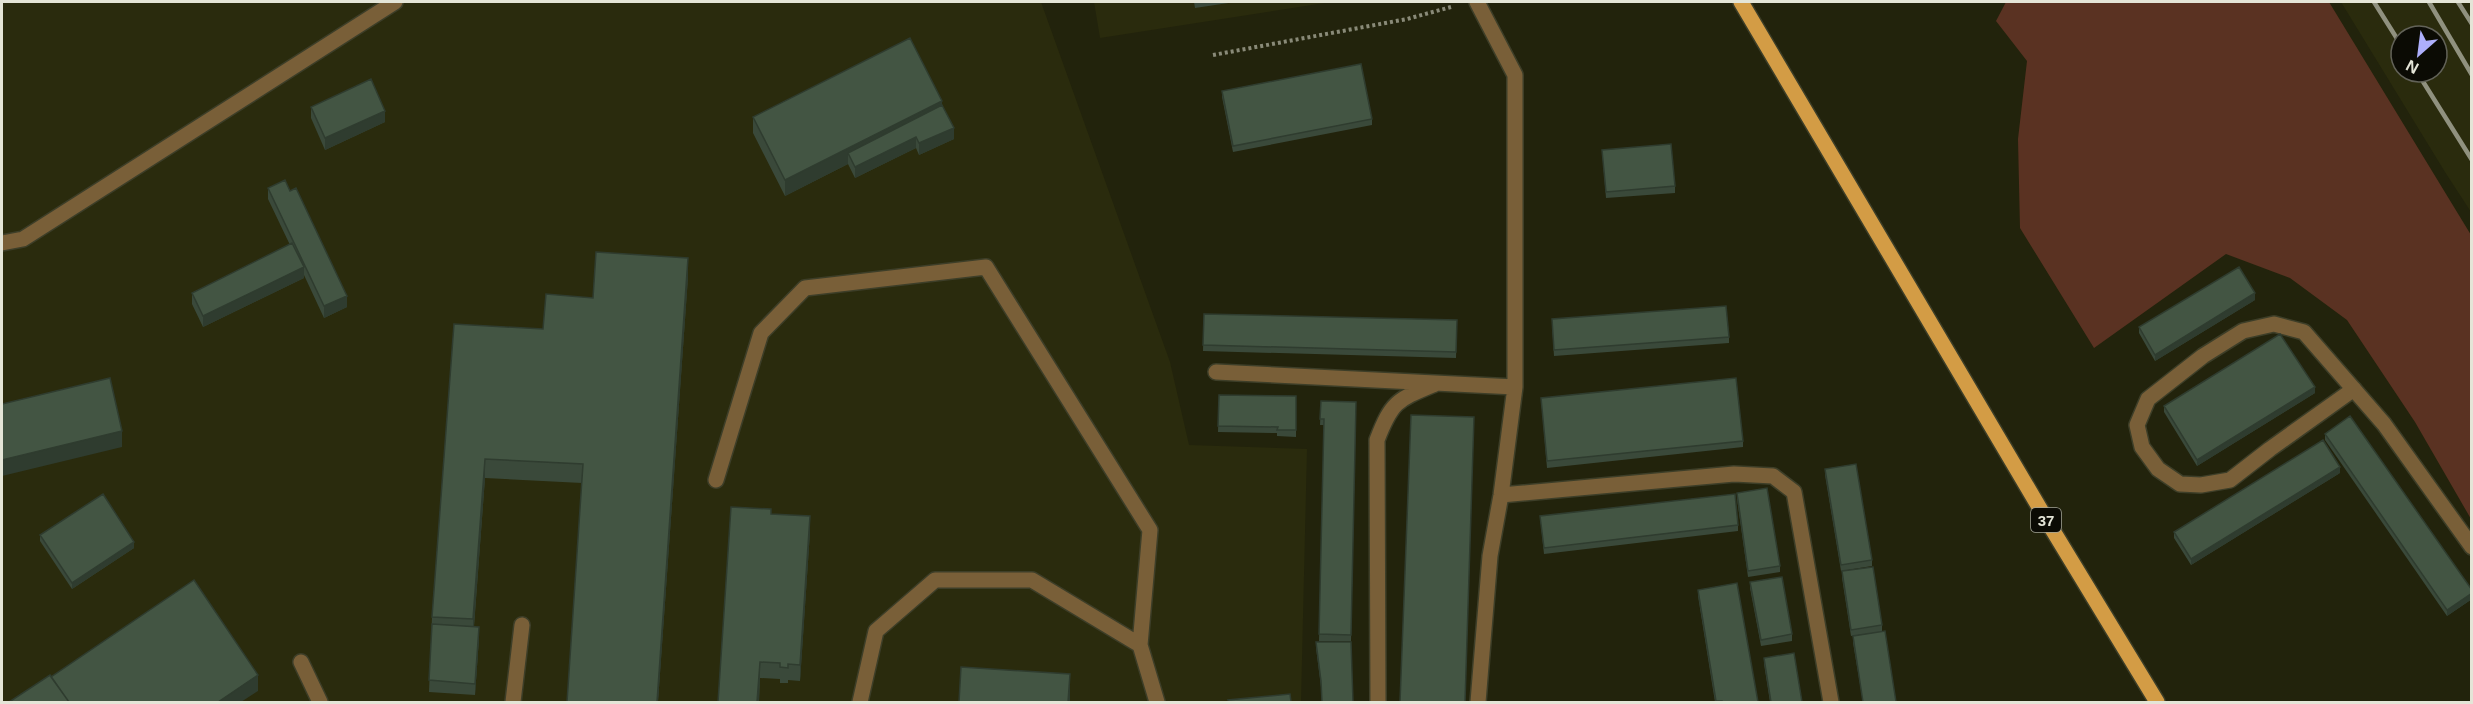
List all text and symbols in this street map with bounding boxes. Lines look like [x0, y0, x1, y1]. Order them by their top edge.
north arrow [2389, 24, 2449, 84]
text: N [2403, 57, 2421, 77]
road number: 37 [2031, 508, 2061, 532]

